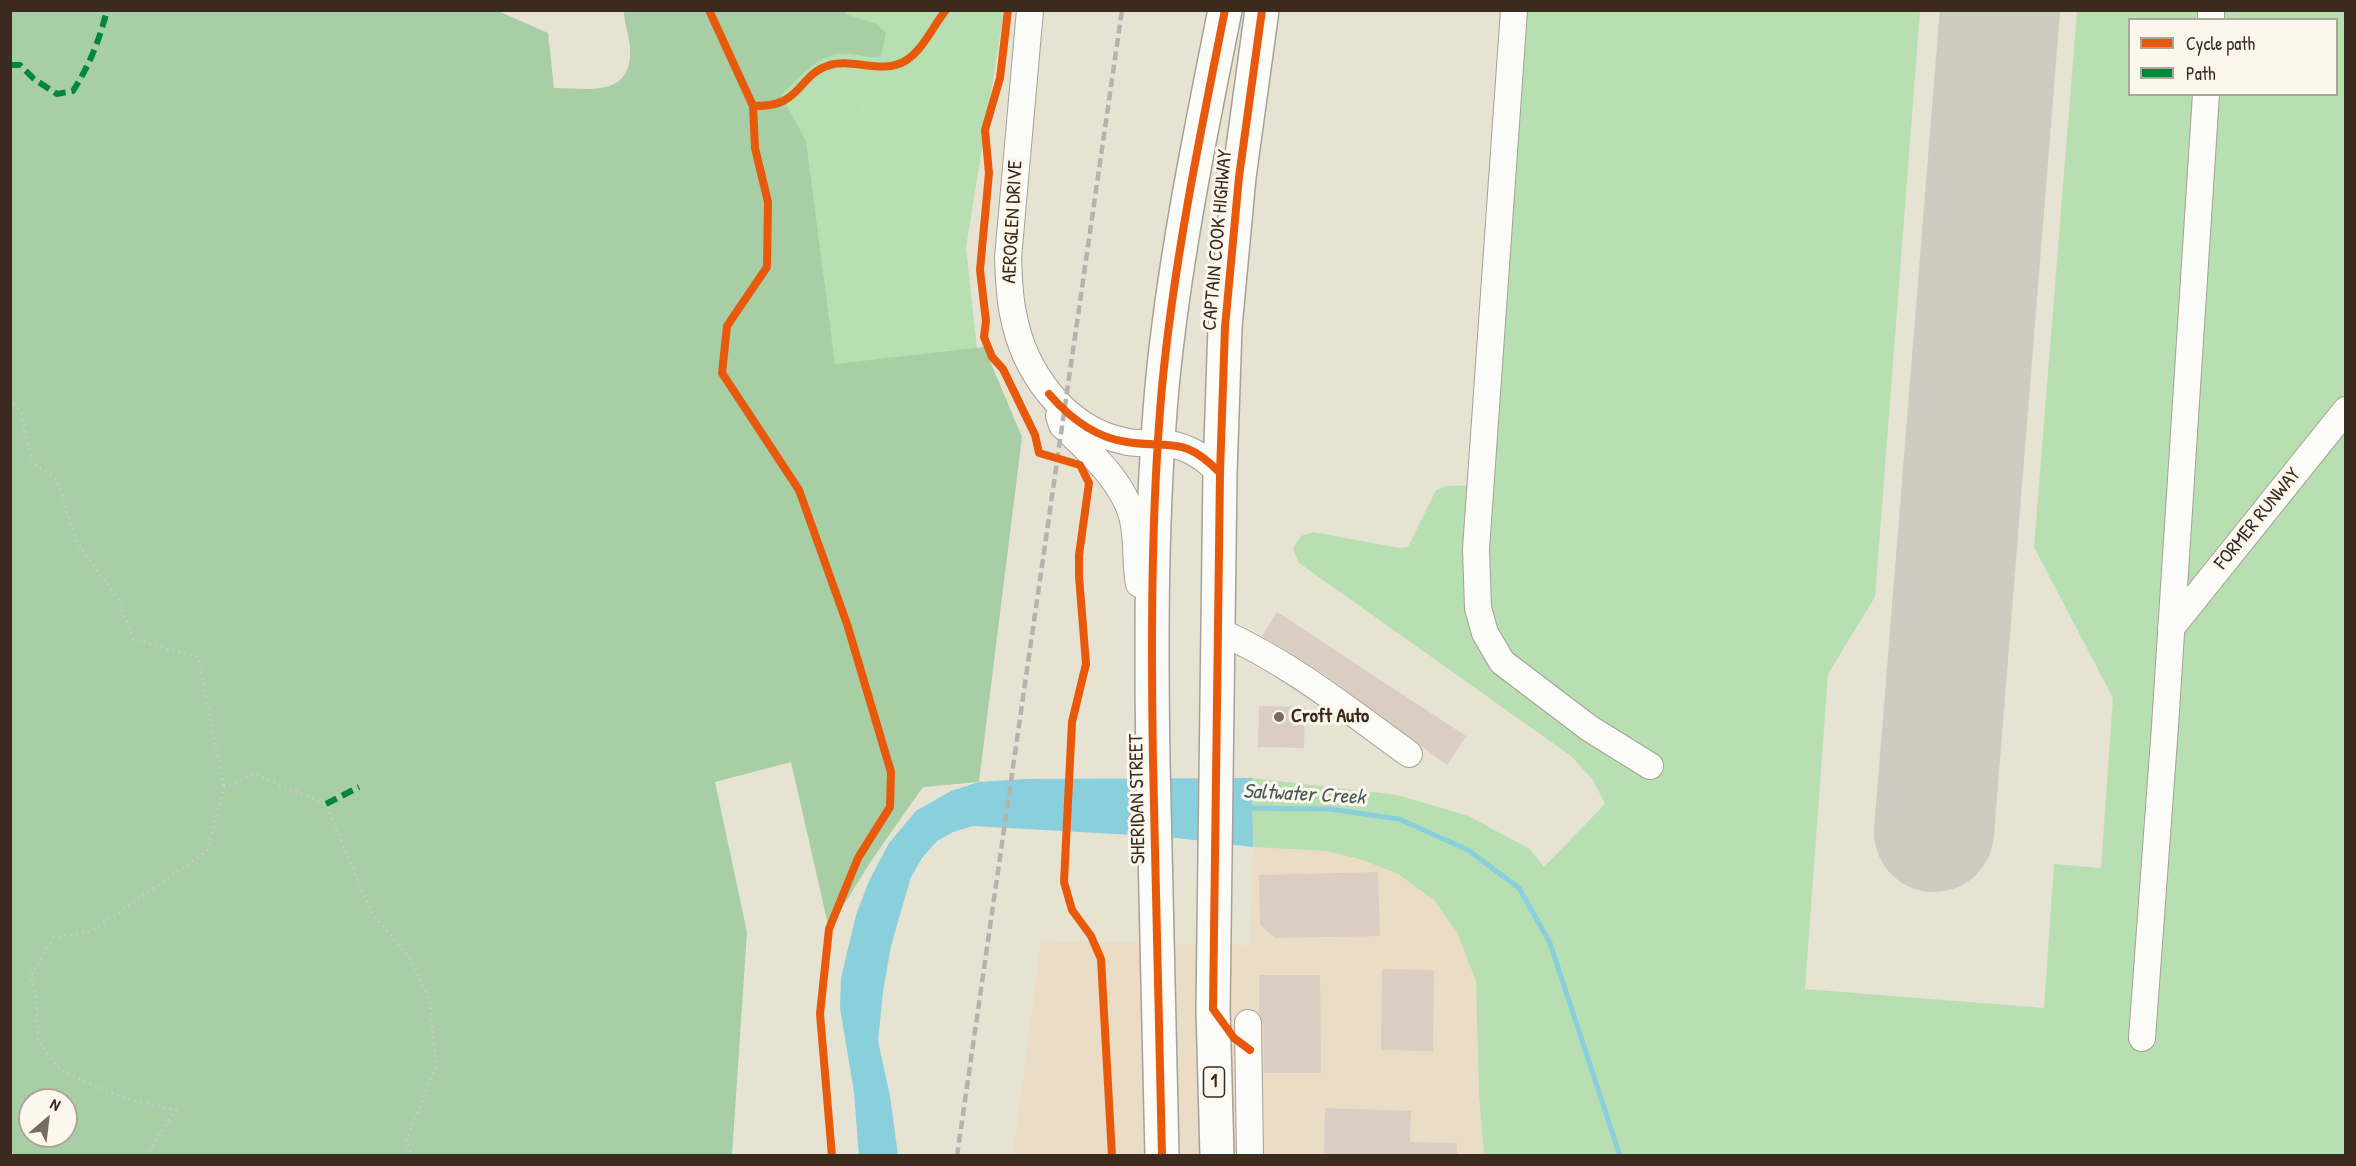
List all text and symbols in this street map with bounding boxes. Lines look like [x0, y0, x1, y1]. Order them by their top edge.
legend [2128, 18, 2338, 96]
text: Cycle path [2186, 31, 2255, 56]
text: Path [2186, 61, 2215, 86]
street label: CAPTAIN COOK HIGHWAY [1198, 148, 1238, 332]
street label: AEROGLEN DRIVE [998, 160, 1028, 284]
street label: FORMER RUNWAY [2210, 463, 2306, 575]
place label: Croft Auto [1291, 705, 1369, 729]
marker: Croft Auto [1272, 710, 1286, 724]
street label: SHERIDAN STREET [1125, 734, 1151, 864]
water label: Saltwater Creek [1242, 779, 1366, 811]
road number: 1 [1204, 1067, 1224, 1097]
north arrow [18, 1088, 78, 1148]
text: N [47, 1092, 64, 1116]

